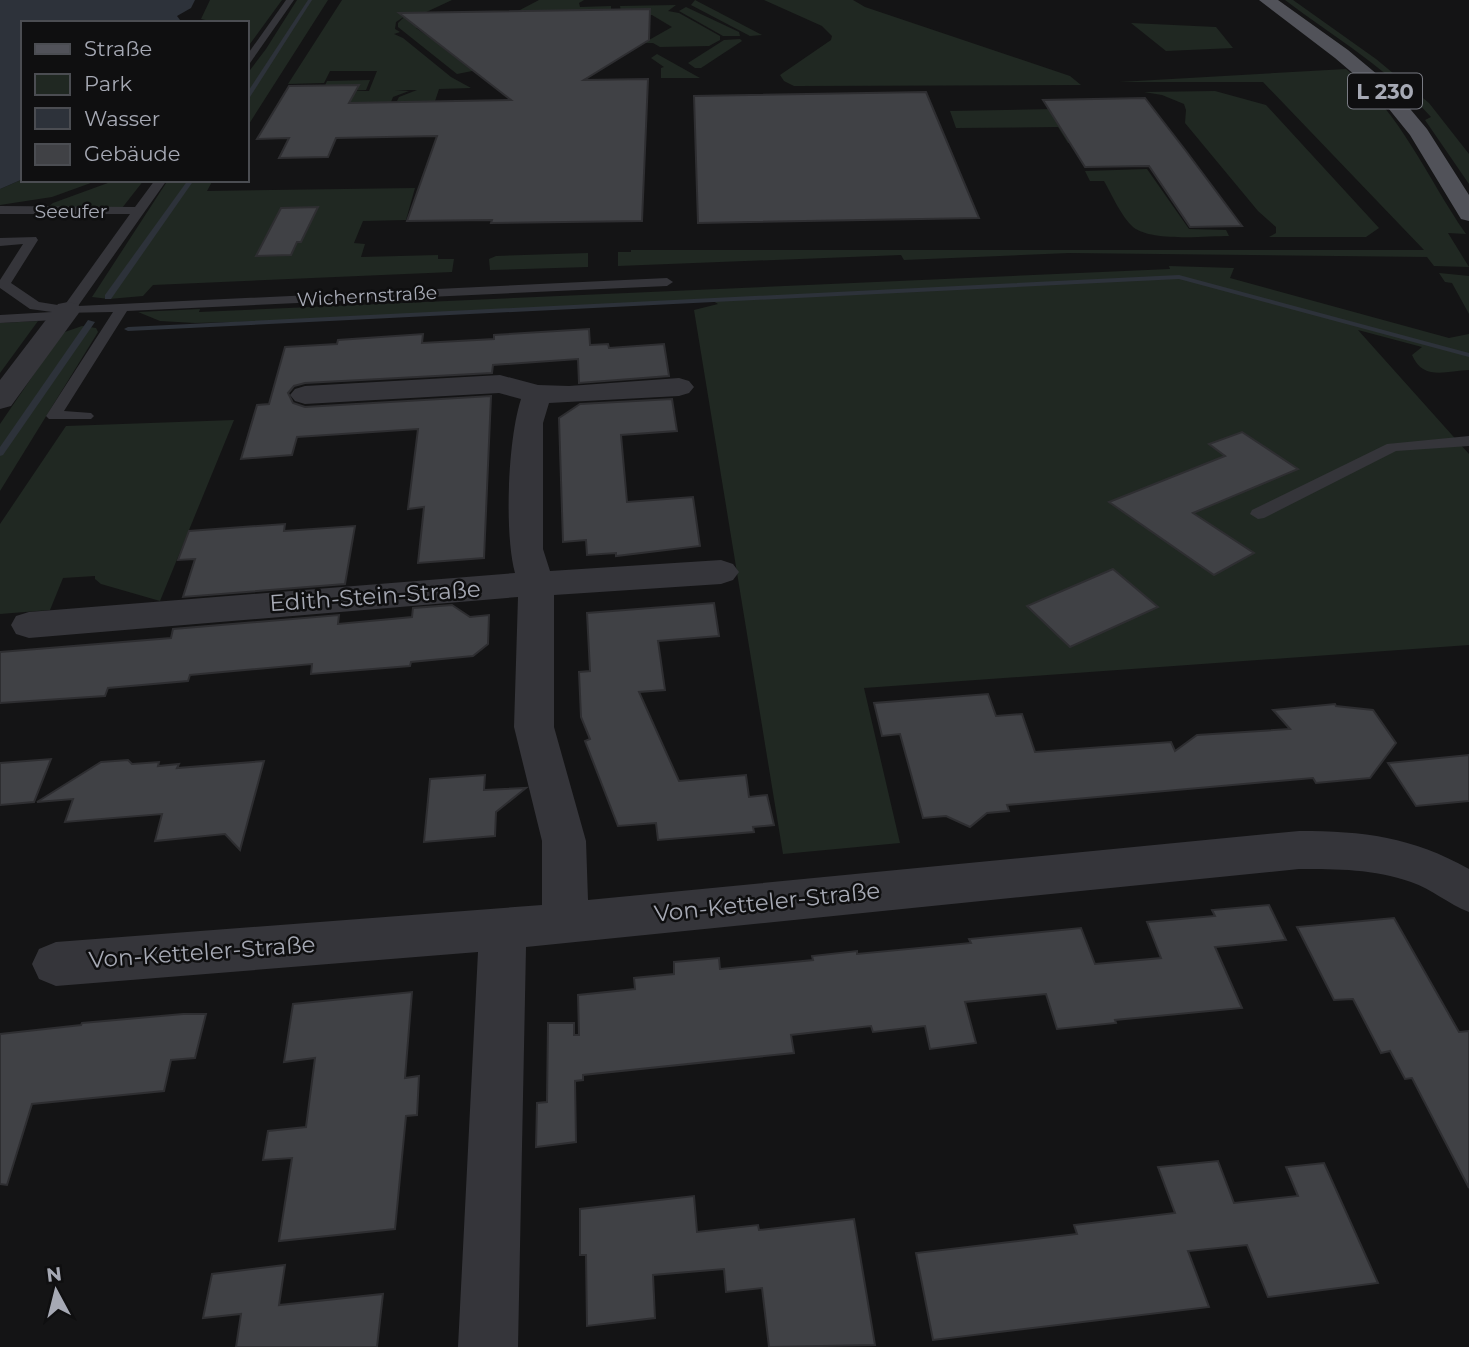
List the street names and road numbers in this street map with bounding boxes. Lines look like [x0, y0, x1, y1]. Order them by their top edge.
road number: L 230 [1348, 74, 1422, 108]
street label: Seeufer [35, 200, 107, 223]
street label: Wichernstraße [296, 281, 438, 311]
street label: Edith-Stein-Straße [268, 575, 482, 617]
street label: Von-Ketteler-Straße [653, 876, 881, 928]
street label: Von-Ketteler-Straße [88, 930, 316, 974]

